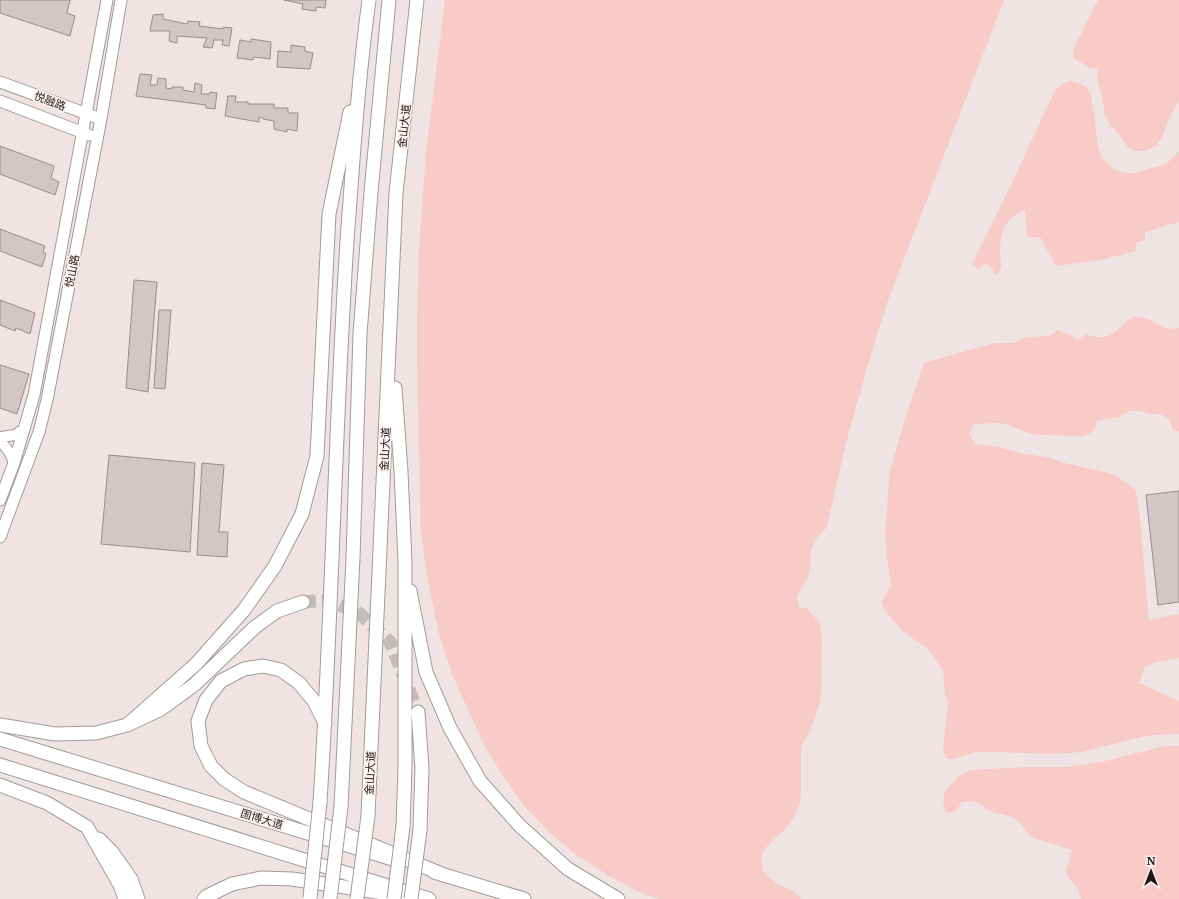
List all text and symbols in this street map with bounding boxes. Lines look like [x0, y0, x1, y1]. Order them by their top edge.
street label: 悦融路 [32, 89, 68, 113]
street label: 金山大道 [395, 103, 413, 149]
street label: 悦山路 [62, 253, 82, 289]
street label: 金山大道 [377, 427, 393, 471]
street label: 金山大道 [362, 751, 378, 795]
street label: 国博大道 [239, 806, 285, 832]
north arrow [1131, 851, 1171, 891]
text: N [1147, 854, 1156, 868]

